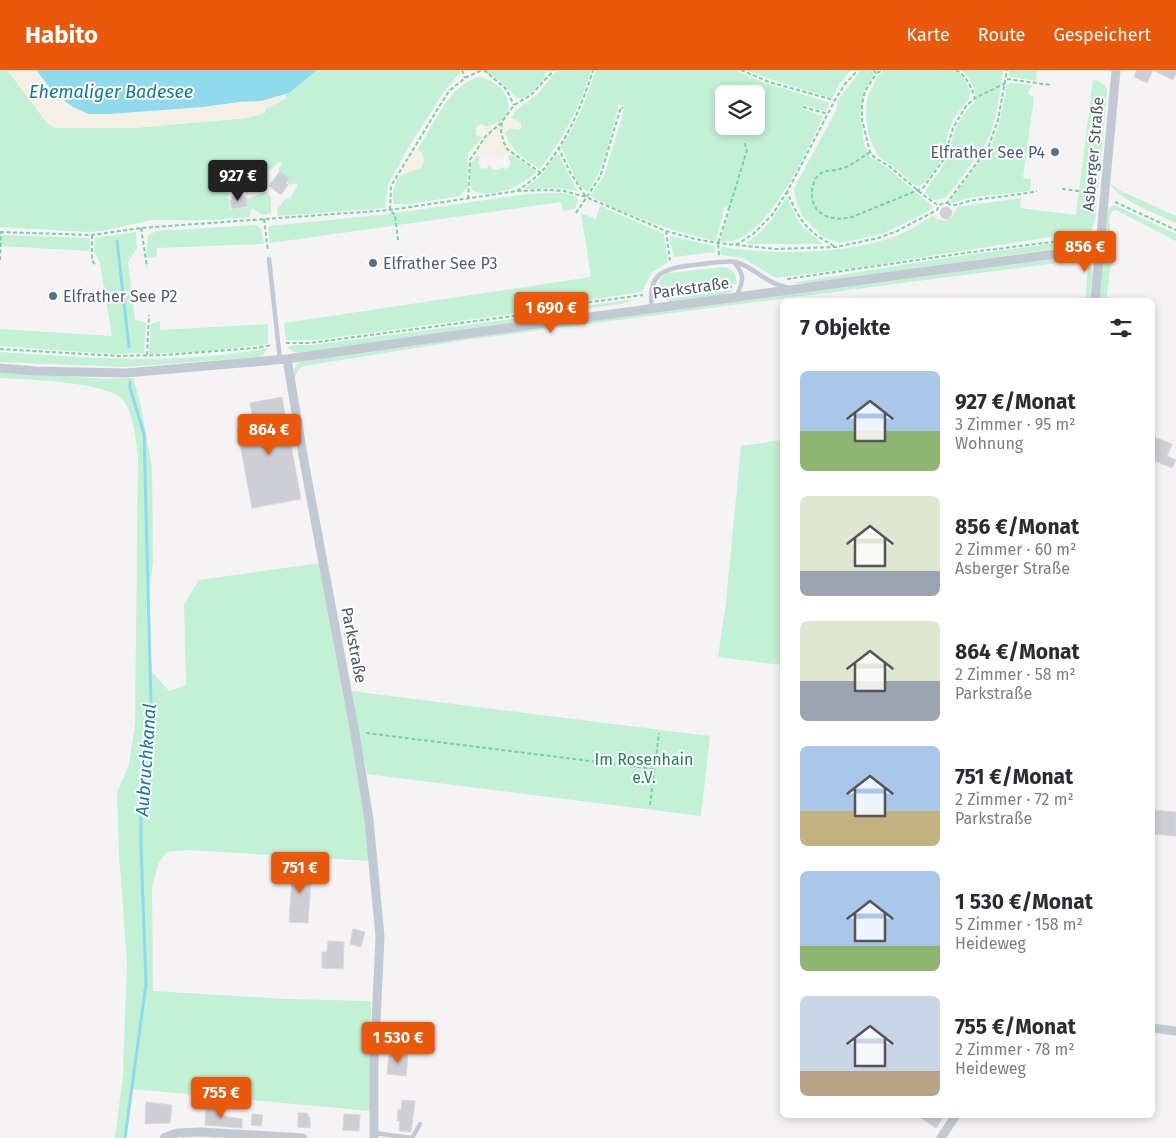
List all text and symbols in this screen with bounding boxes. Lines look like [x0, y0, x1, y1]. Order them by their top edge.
text: Habito [25, 21, 98, 49]
text: Karte [907, 24, 950, 46]
text: Route [978, 24, 1025, 46]
text: Gespeichert [1053, 24, 1151, 46]
water label: Ehemaliger Badesee [29, 81, 193, 103]
map controls [715, 85, 765, 135]
button: layers [715, 85, 765, 135]
street label: Asberger Straße [1079, 96, 1107, 212]
place label: Elfrather See P4 [930, 143, 1045, 162]
marker: Elfrather See P4 [1049, 146, 1061, 158]
pin: 927 € [203, 160, 273, 202]
text: 927 € [219, 166, 257, 185]
pin: 856 € [1050, 230, 1120, 273]
text: 856 € [1065, 237, 1105, 256]
place label: Elfrather See P3 [383, 254, 497, 273]
marker: Elfrather See P3 [367, 257, 379, 269]
street label: Parkstraße [651, 273, 731, 303]
place label: Elfrather See P2 [63, 287, 177, 306]
marker: Elfrather See P2 [47, 290, 59, 302]
pin: 1 690 € [505, 292, 597, 334]
text: 1 690 € [525, 298, 577, 317]
icon: filters [1107, 314, 1135, 342]
text: 7 Objekte [800, 315, 890, 341]
text: 927 €/Monat [955, 389, 1076, 415]
icon: home [840, 391, 900, 451]
pin: 864 € [234, 414, 304, 456]
text: 3 Zimmer · 95 m² [955, 415, 1075, 434]
text: 864 € [249, 420, 289, 439]
text: Wohnung [955, 434, 1023, 453]
text: 856 €/Monat [955, 514, 1079, 540]
icon: home [840, 516, 900, 576]
text: 2 Zimmer · 60 m² [955, 540, 1076, 559]
text: Asberger Straße [955, 559, 1070, 578]
street label: Parkstraße [337, 605, 371, 685]
text: 864 €/Monat [955, 639, 1080, 665]
icon: home [840, 641, 900, 701]
text: 2 Zimmer · 58 m² [955, 665, 1076, 684]
text: Parkstraße [955, 684, 1032, 703]
water label: Aubruchkanal [131, 703, 161, 818]
park label: Im Rosenhain e.V. [595, 750, 694, 787]
text: 751 €/Monat [955, 764, 1073, 790]
icon: home [840, 766, 900, 826]
text: 2 Zimmer · 72 m² [955, 790, 1074, 809]
text: Parkstraße [955, 809, 1032, 828]
pin: 751 € [265, 852, 335, 894]
text: 751 € [282, 858, 318, 877]
text: 1 530 €/Monat [955, 889, 1093, 915]
icon: home [840, 891, 900, 951]
text: 5 Zimmer · 158 m² [955, 915, 1083, 934]
text: Heideweg [955, 934, 1026, 953]
text: 755 €/Monat [955, 1014, 1076, 1040]
icon: home [840, 1016, 900, 1076]
pin: 1 530 € [352, 1022, 444, 1064]
text: 1 530 € [373, 1028, 423, 1047]
text: 2 Zimmer · 78 m² [955, 1040, 1075, 1059]
text: Heideweg [955, 1059, 1026, 1078]
pin: 755 € [186, 1076, 256, 1119]
text: 755 € [202, 1083, 240, 1102]

